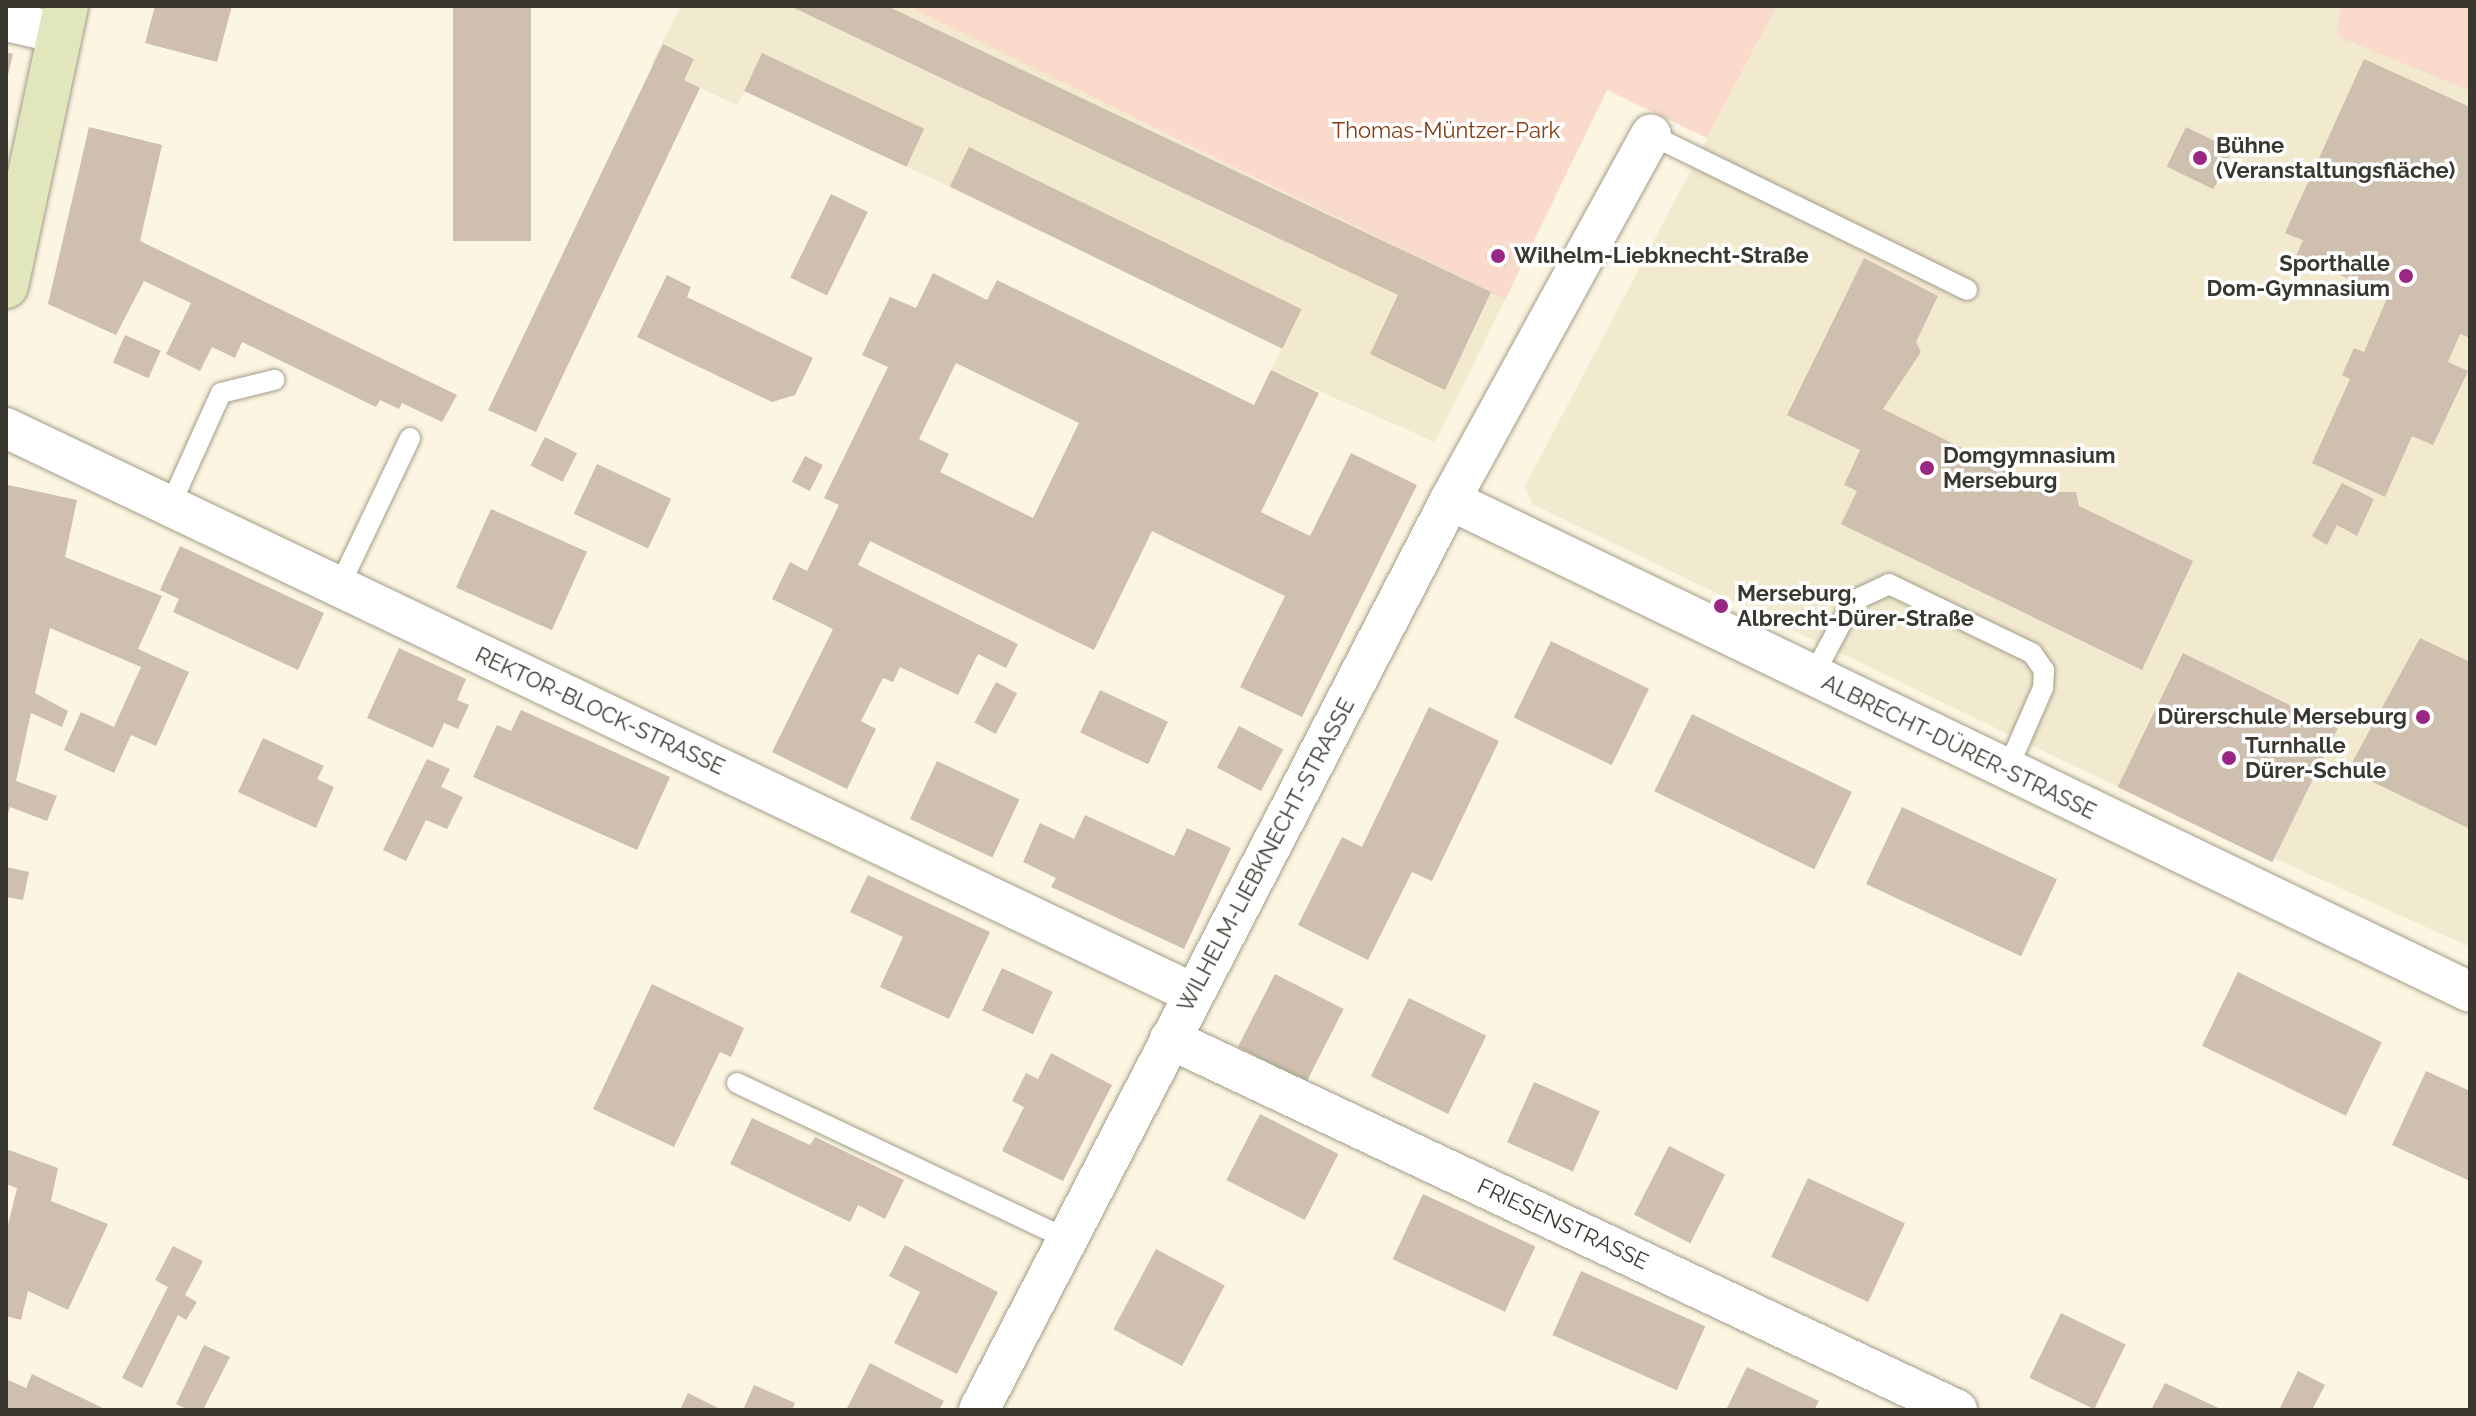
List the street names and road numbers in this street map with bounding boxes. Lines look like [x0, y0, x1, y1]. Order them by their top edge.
street label: REKTOR-BLOCK-STRASSE [471, 642, 729, 780]
street label: ALBRECHT-DÜRER-STRASSE [1818, 669, 2100, 825]
street label: WILHELM-LIEBKNECHT-STRASSE [1172, 694, 1360, 1016]
street label: FRIESENSTRASSE [1473, 1173, 1653, 1275]

